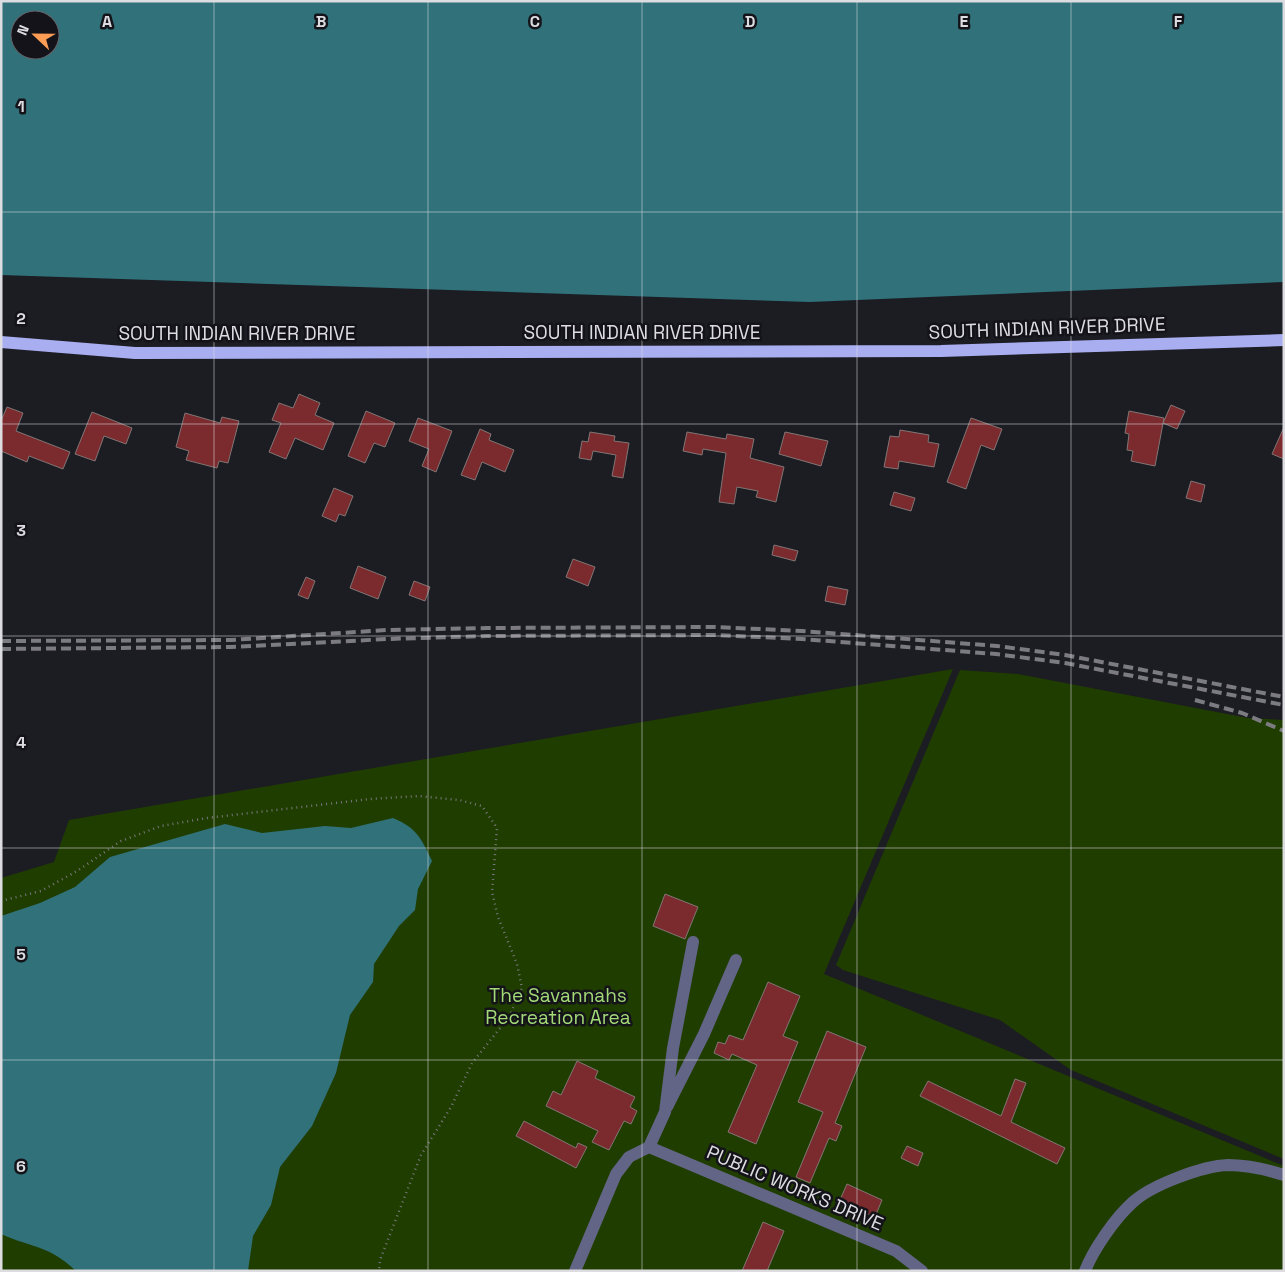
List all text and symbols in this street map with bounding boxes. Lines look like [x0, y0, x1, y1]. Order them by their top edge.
north arrow [10, 10, 60, 60]
text: A [102, 11, 112, 32]
text: B [316, 11, 326, 32]
text: C [530, 11, 540, 32]
text: D [745, 11, 755, 32]
text: E [960, 11, 969, 32]
text: F [1174, 11, 1183, 32]
text: N [13, 22, 33, 38]
text: 1 [17, 96, 25, 117]
text: 2 [16, 308, 26, 329]
street label: SOUTH INDIAN RIVER DRIVE [928, 311, 1166, 345]
street label: SOUTH INDIAN RIVER DRIVE [523, 320, 761, 345]
street label: SOUTH INDIAN RIVER DRIVE [118, 321, 356, 346]
text: 3 [16, 520, 26, 541]
text: 4 [16, 732, 26, 753]
text: 5 [16, 944, 26, 965]
park label: The Savannahs Recreation Area [485, 983, 631, 1030]
street label: PUBLIC WORKS DRIVE [703, 1139, 887, 1237]
text: 6 [16, 1156, 26, 1177]

